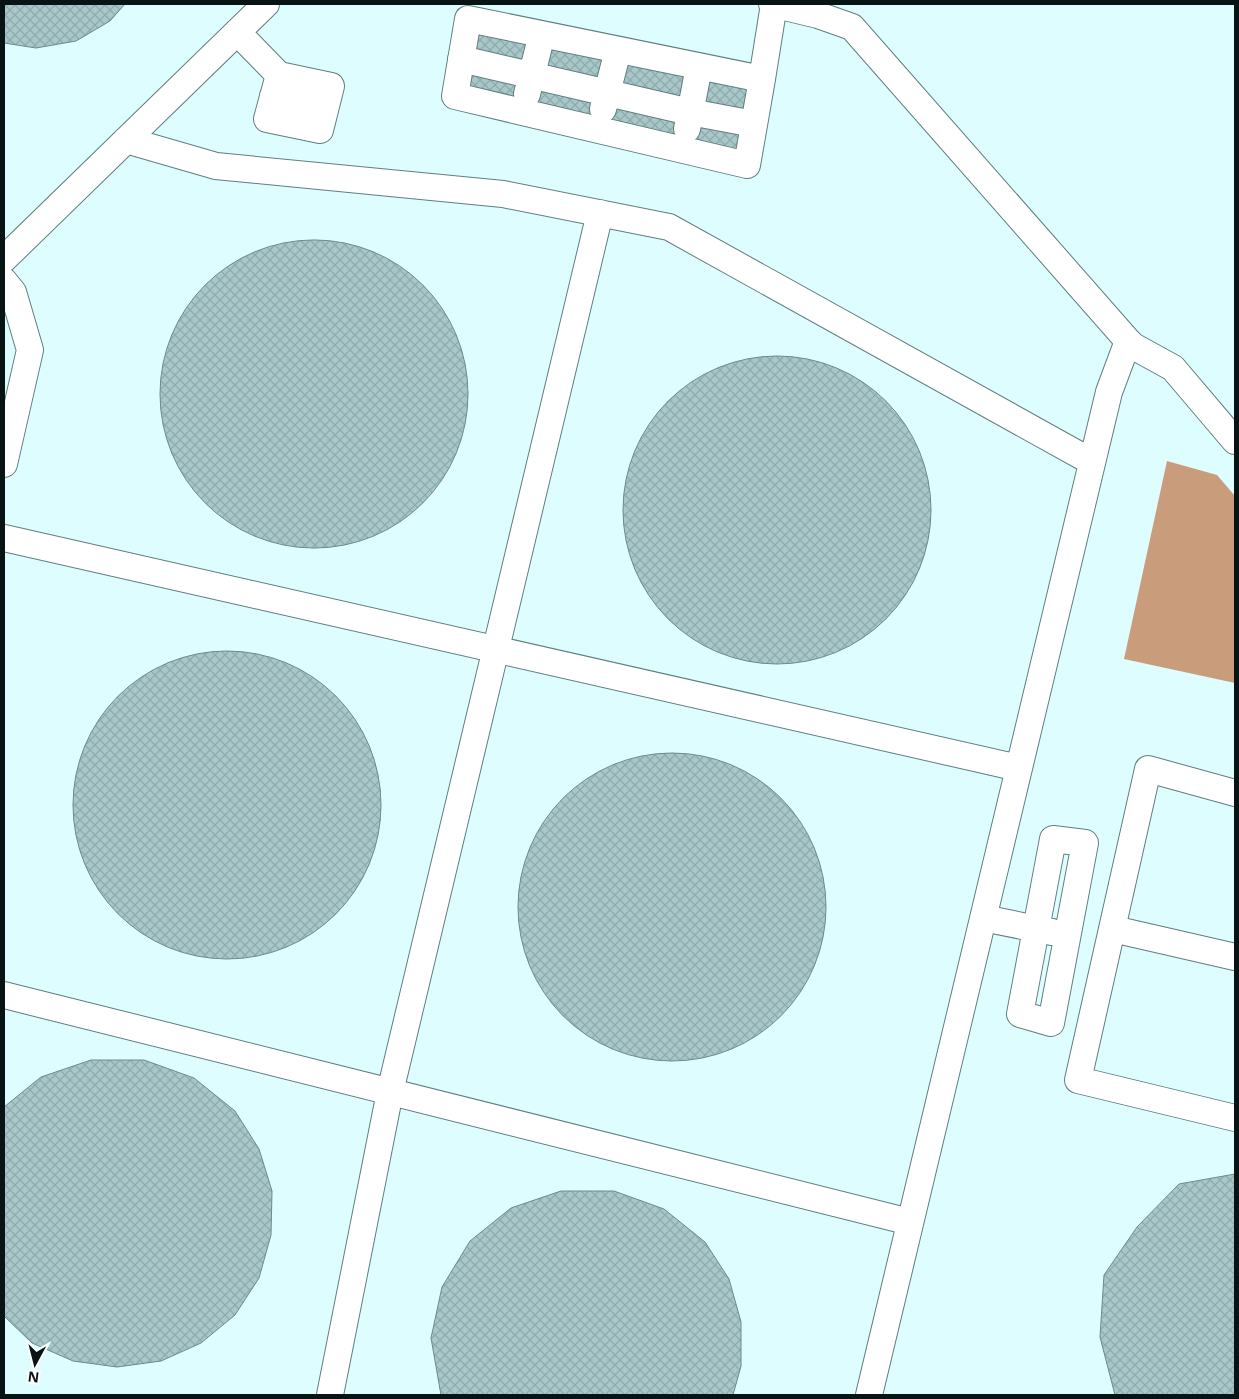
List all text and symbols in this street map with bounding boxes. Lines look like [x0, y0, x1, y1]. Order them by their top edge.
north arrow [10, 1339, 60, 1389]
text: N [27, 1367, 40, 1388]

